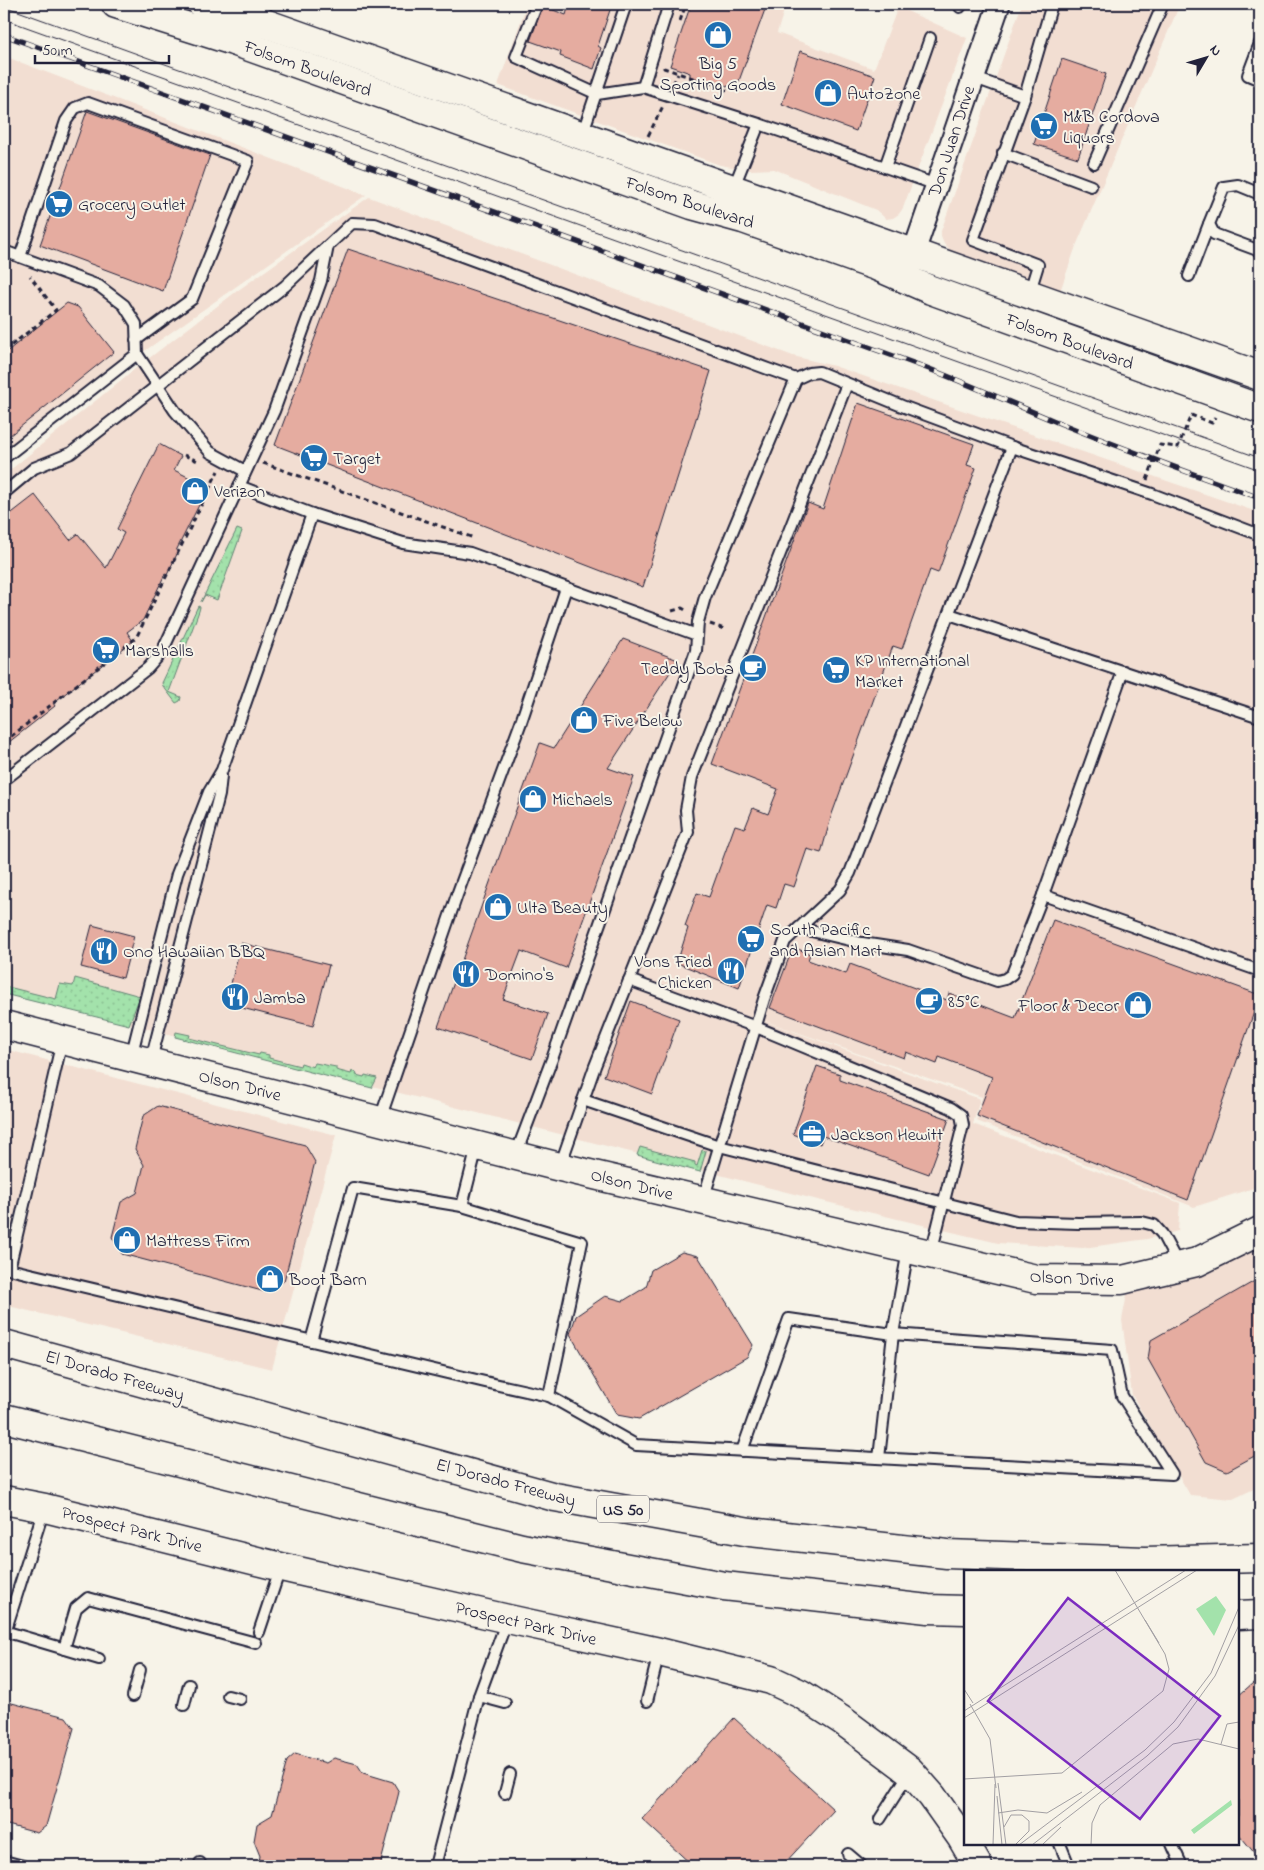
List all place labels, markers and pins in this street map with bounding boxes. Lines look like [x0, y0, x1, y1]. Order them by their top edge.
shop icon: Big 5 Sporting Goods [703, 20, 733, 50]
place label: Big 5 Sporting Goods [660, 52, 776, 100]
shop icon: AutoZone [813, 78, 843, 108]
place label: AutoZone [847, 82, 921, 108]
place label: M&B Cordova Liquors [1063, 105, 1160, 152]
supermarket icon: M&B Cordova Liquors [1029, 111, 1059, 141]
supermarket icon: Grocery Outlet [44, 189, 74, 219]
place label: Grocery Outlet [78, 193, 186, 219]
supermarket icon: Target [299, 443, 329, 473]
place label: Target [333, 447, 381, 474]
shop icon: Verizon [180, 476, 210, 506]
place label: Verizon [213, 480, 265, 506]
supermarket icon: Marshalls [91, 635, 121, 665]
place label: Marshalls [125, 639, 194, 665]
place label: KP International Market [855, 649, 969, 696]
cafe icon: Teddy Boba [738, 653, 768, 683]
supermarket icon: KP International Market [821, 655, 851, 685]
place label: Teddy Boba [641, 657, 734, 683]
shop icon: Five Below [569, 705, 599, 735]
place label: Five Below [602, 709, 683, 735]
shop icon: Michaels [518, 784, 548, 814]
place label: Michaels [552, 788, 613, 814]
shop icon: Ulta Beauty [483, 892, 513, 922]
place label: Ulta Beauty [517, 896, 608, 922]
place label: South Pacific and Asian Mart [770, 918, 882, 965]
supermarket icon: South Pacific and Asian Mart [736, 924, 766, 954]
restaurant icon: Ono Hawaiian BBQ [89, 936, 119, 966]
place label: Ono Hawaiian BBQ [123, 940, 265, 966]
place label: Vons Fried Chicken [633, 950, 712, 997]
restaurant icon: Vons Fried Chicken [716, 956, 746, 986]
restaurant icon: Domino's [451, 959, 481, 989]
place label: Domino's [484, 963, 554, 989]
restaurant icon: Jamba [220, 982, 250, 1012]
place label: Jamba [254, 986, 306, 1012]
cafe icon: 85°C [914, 986, 944, 1016]
place label: 85°C [948, 990, 980, 1016]
shop icon: Floor & Decor [1123, 990, 1153, 1020]
place label: Floor & Decor [1018, 994, 1119, 1020]
office icon: Jackson Hewitt [797, 1119, 827, 1149]
place label: Jackson Hewitt [831, 1123, 943, 1149]
shop icon: Mattress Firm [112, 1225, 142, 1255]
place label: Mattress Firm [146, 1229, 250, 1255]
shop icon: Boot Barn [255, 1264, 285, 1294]
place label: Boot Barn [288, 1268, 367, 1294]

